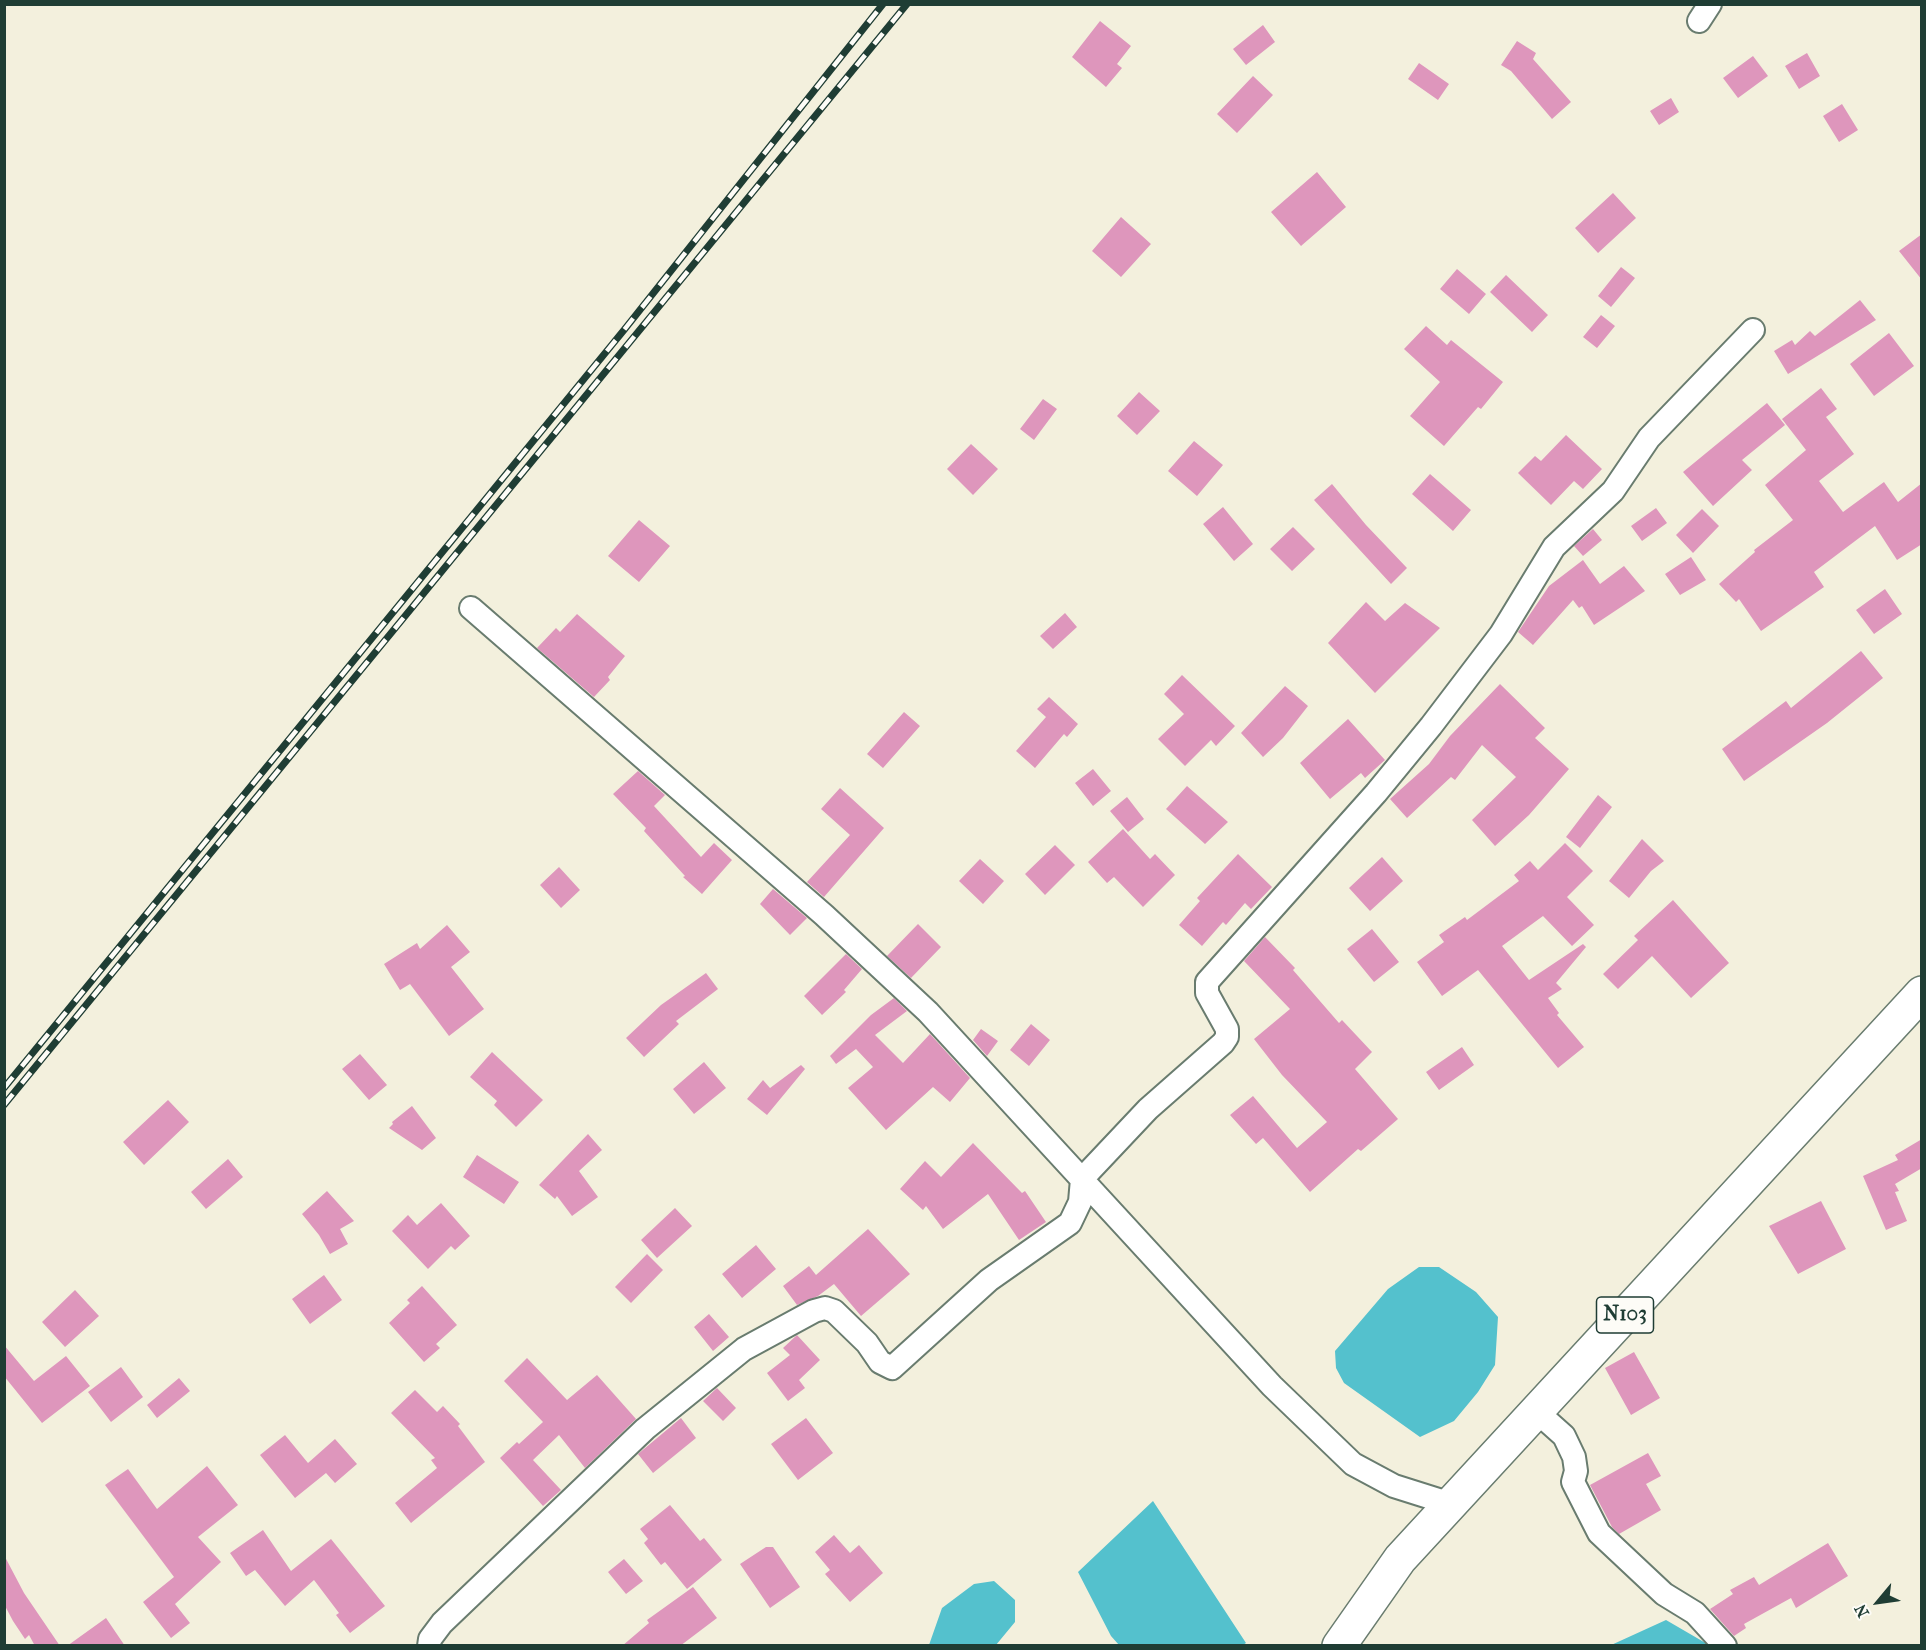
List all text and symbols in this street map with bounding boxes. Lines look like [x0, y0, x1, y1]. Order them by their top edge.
road number: N103 [1596, 1297, 1654, 1333]
north arrow [1848, 1572, 1908, 1632]
text: N [1851, 1601, 1873, 1621]

